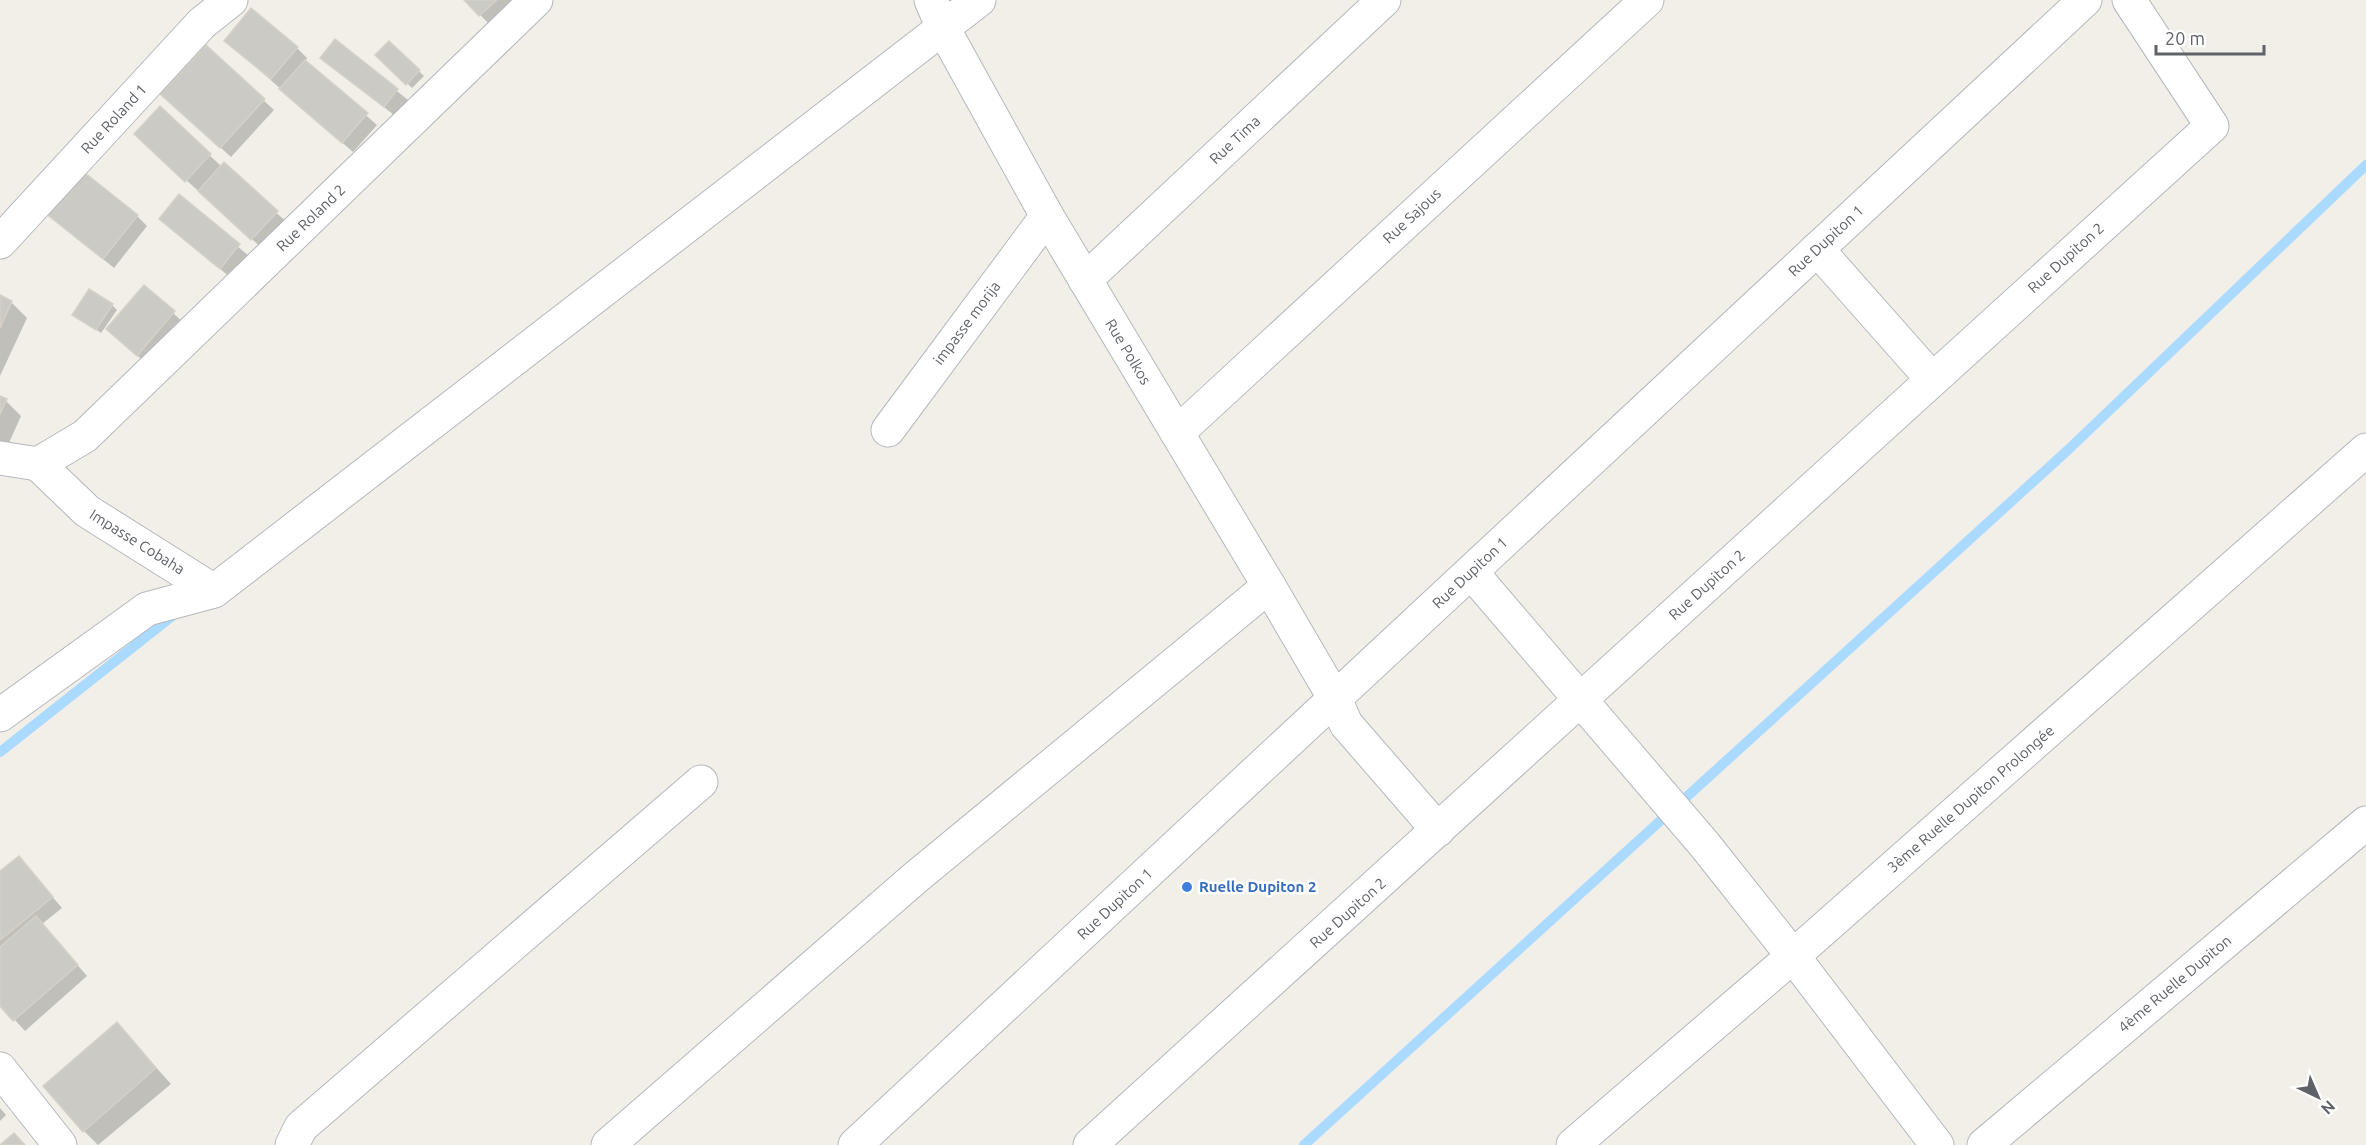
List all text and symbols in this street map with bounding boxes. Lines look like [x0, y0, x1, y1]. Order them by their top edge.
scale bar [2156, 18, 2264, 56]
text: 20 m [2165, 28, 2205, 48]
street label: Rue Roland 1 [77, 80, 150, 157]
street label: Rue Tima [1206, 112, 1263, 167]
street label: Rue Roland 2 [273, 181, 348, 255]
street label: Rue Sajous [1379, 185, 1444, 247]
street label: Rue Dupiton 1 [1785, 202, 1867, 280]
street label: Rue Dupiton 2 [2024, 219, 2107, 296]
street label: impasse morija [930, 278, 1004, 368]
street label: Rue Polkos [1102, 316, 1155, 388]
street label: Impasse Cobaha [87, 506, 188, 578]
street label: Rue Dupiton 1 [1429, 534, 1511, 612]
street label: Rue Dupiton 2 [1665, 546, 1748, 623]
street label: 3ème Ruelle Dupiton Prolongée [1884, 722, 2057, 876]
street label: Rue Dupiton 1 [1074, 865, 1156, 943]
street label: Rue Dupiton 2 [1306, 874, 1389, 951]
place label: Ruelle Dupiton 2 [1199, 878, 1316, 895]
marker: Ruelle Dupiton 2 [1180, 880, 1194, 894]
street label: 4ème Ruelle Dupiton [2115, 931, 2235, 1036]
north arrow [2288, 1067, 2348, 1127]
text: N [2318, 1097, 2339, 1118]

